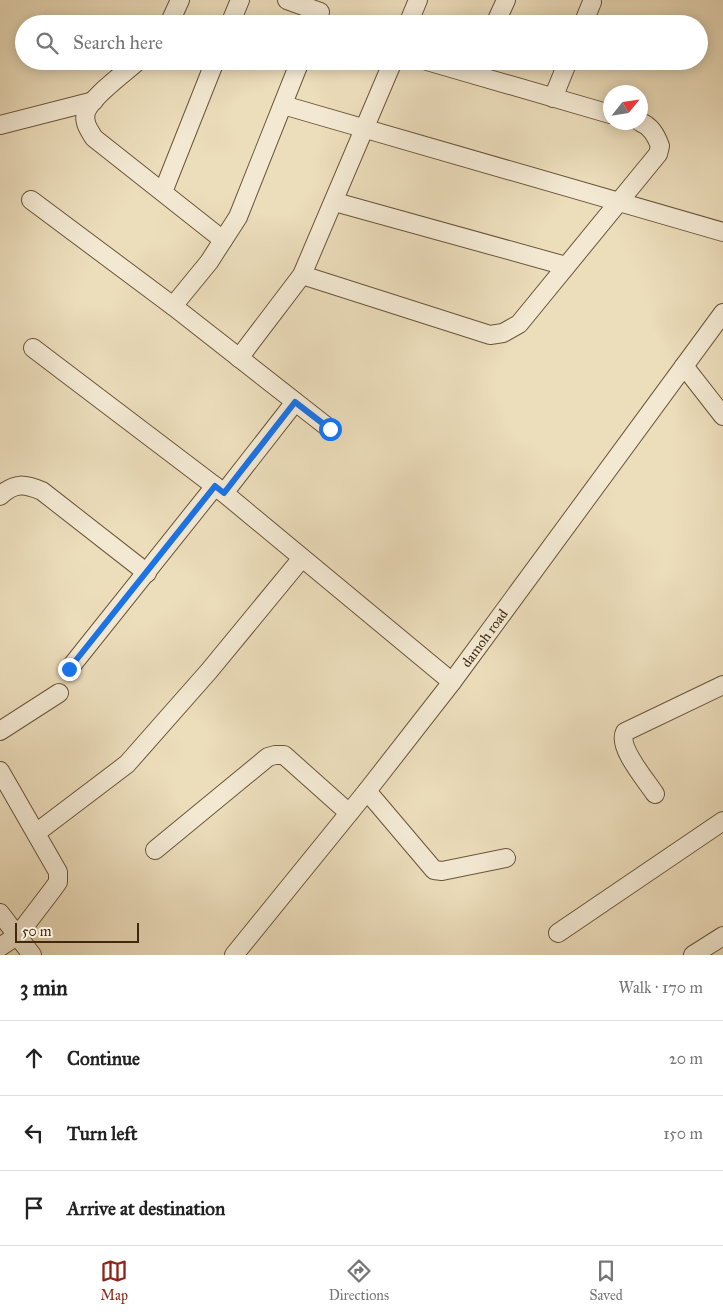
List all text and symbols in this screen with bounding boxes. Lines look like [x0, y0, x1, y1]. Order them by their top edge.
search box [15, 15, 708, 70]
icon: search [33, 29, 61, 57]
text: Search here [73, 31, 163, 54]
north arrow [603, 85, 648, 130]
route start [319, 418, 342, 441]
street label: damoh road [457, 606, 511, 670]
route end [58, 658, 81, 681]
scale bar [15, 920, 139, 943]
text: 50 m [22, 923, 51, 940]
text: 3 min [20, 975, 68, 1001]
text: Walk · 170 m [619, 978, 703, 997]
icon: ahead [20, 1044, 48, 1072]
text: Continue [67, 1047, 140, 1070]
text: 20 m [669, 1049, 703, 1068]
icon: left [20, 1119, 48, 1147]
text: Turn left [67, 1122, 137, 1145]
text: 150 m [663, 1124, 703, 1143]
icon: arrive [20, 1194, 48, 1222]
text: Arrive at destination [67, 1197, 225, 1220]
tab: Map [100, 1257, 128, 1304]
tab: Directions [329, 1257, 389, 1304]
tab: Saved [590, 1257, 623, 1304]

